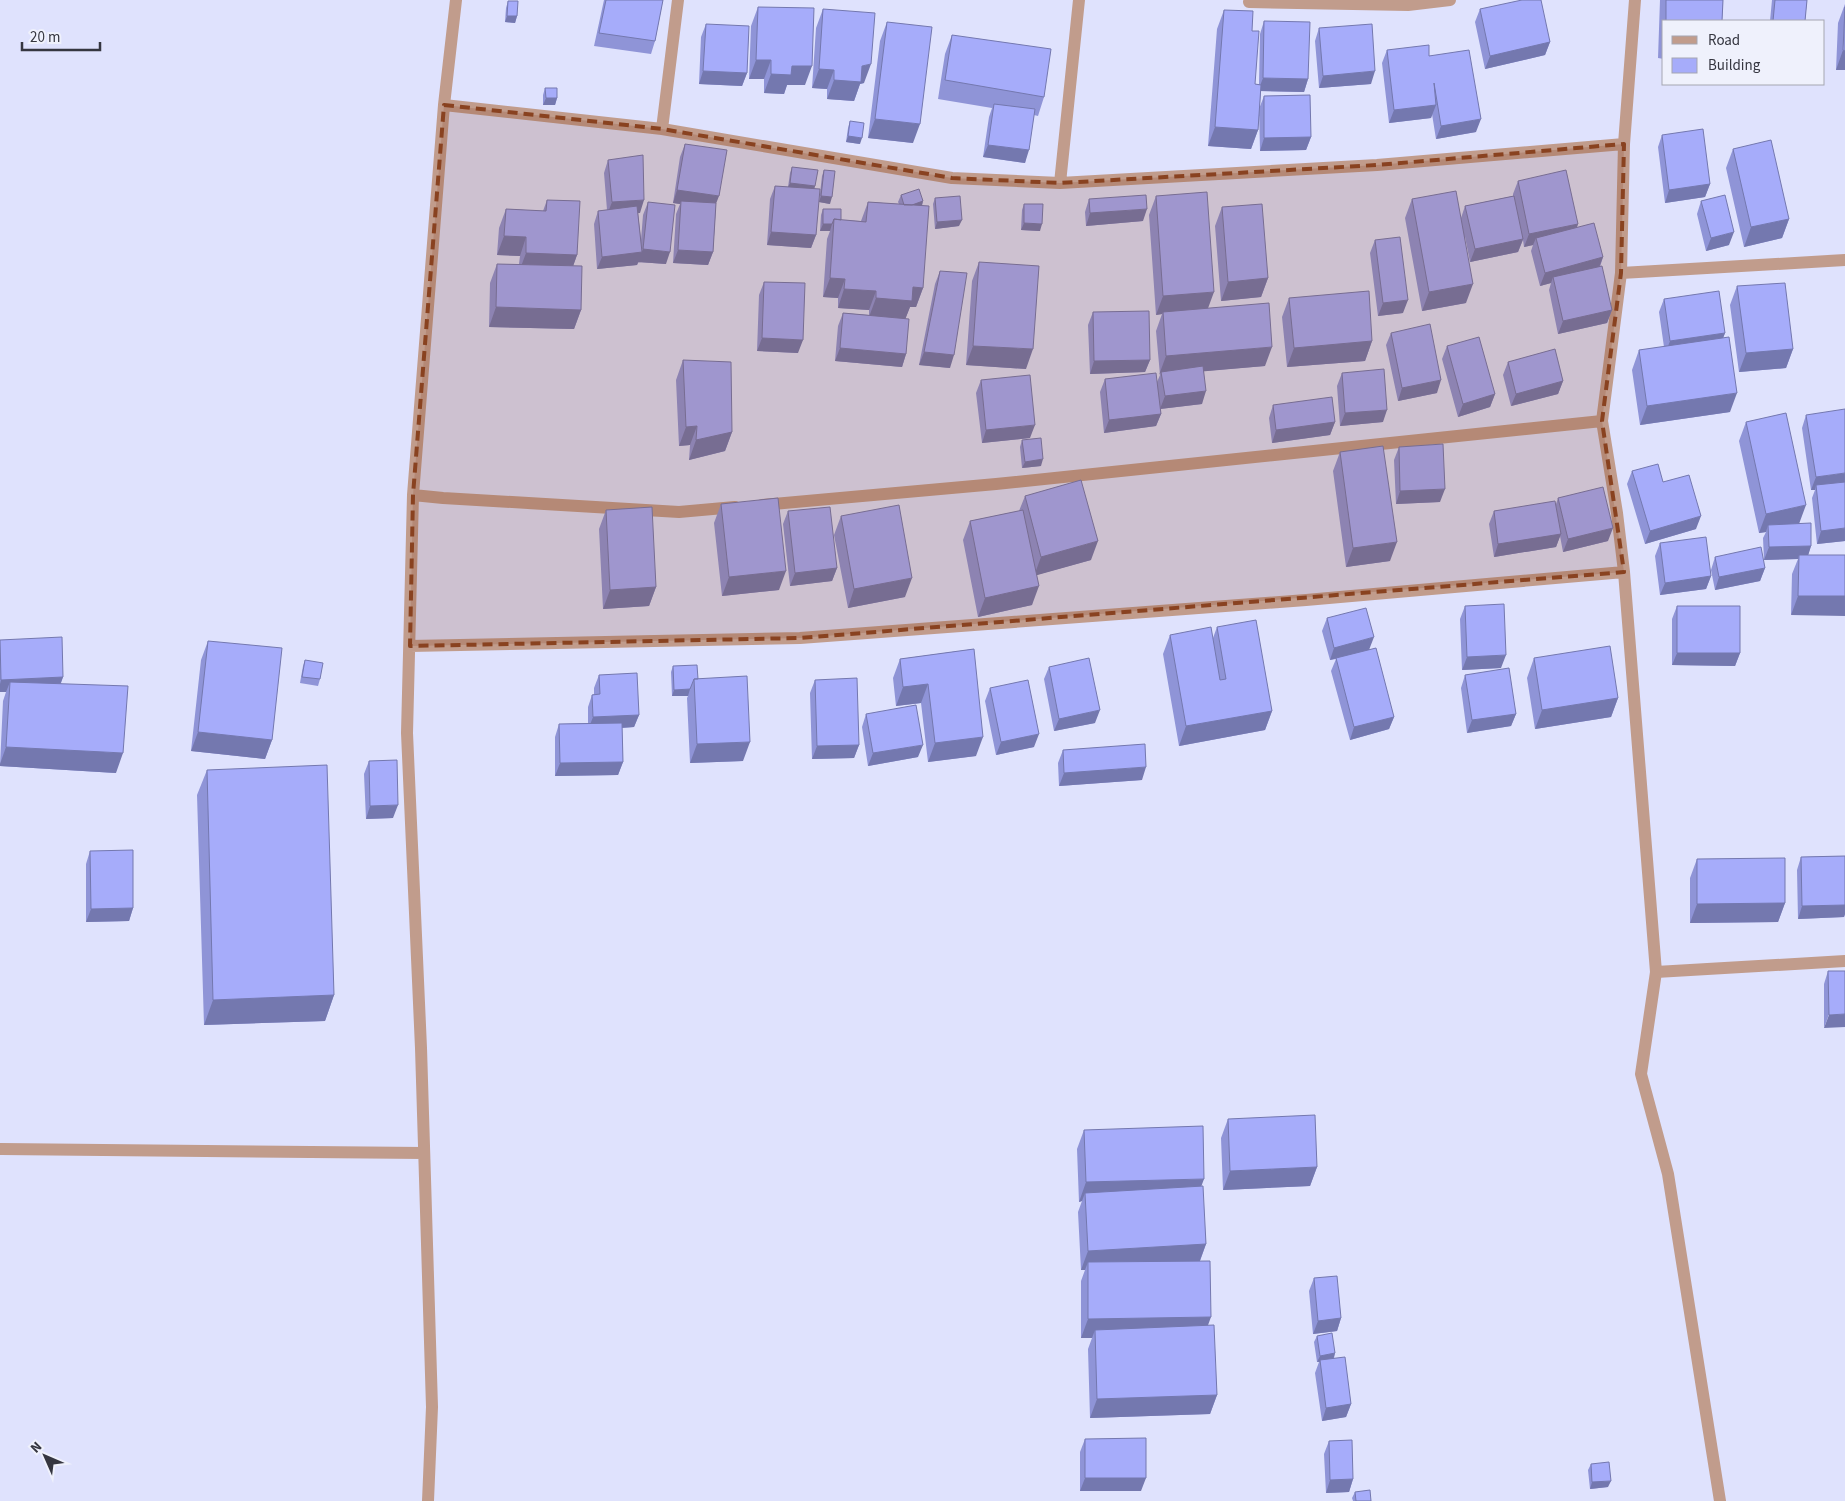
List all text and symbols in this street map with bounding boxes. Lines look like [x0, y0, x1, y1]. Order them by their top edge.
scale bar [22, 20, 100, 52]
legend [1662, 20, 1825, 85]
text: 20 m [30, 27, 60, 48]
text: Road [1708, 30, 1740, 51]
text: Building [1708, 55, 1761, 76]
north arrow [20, 1431, 70, 1481]
text: N [26, 1437, 47, 1458]

